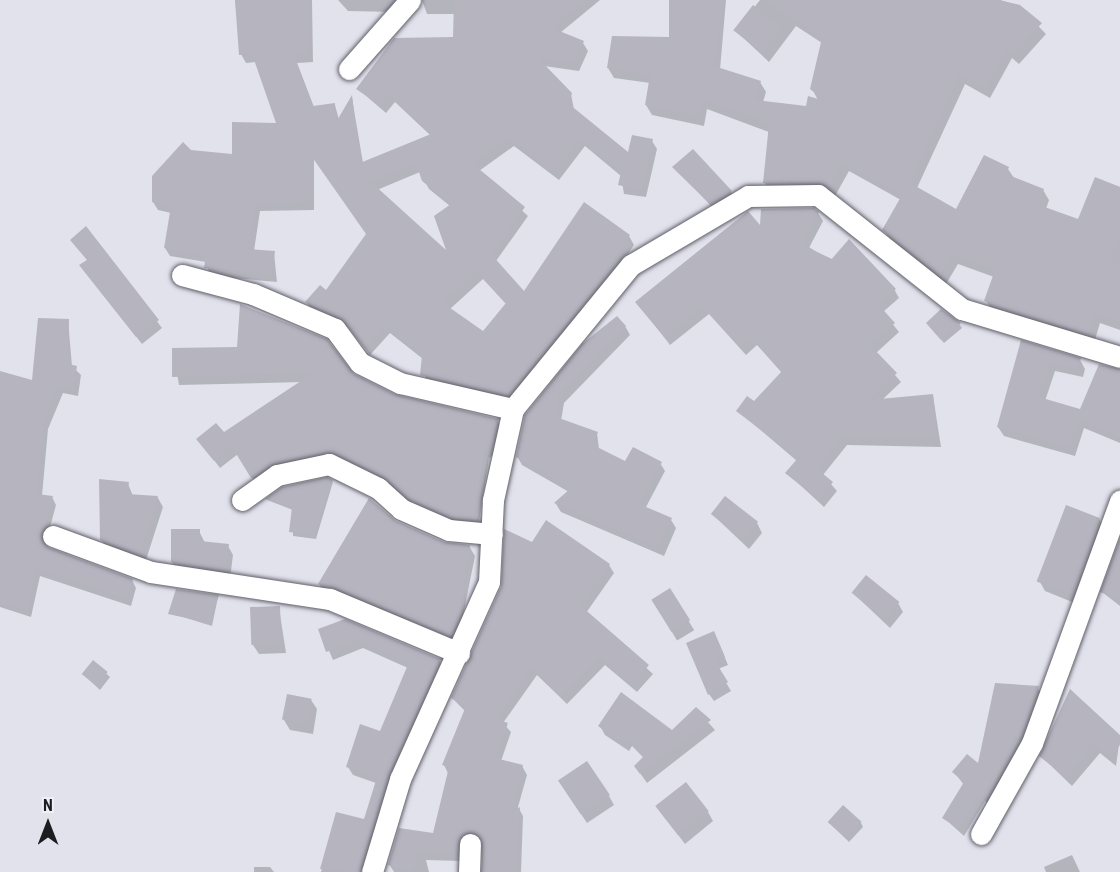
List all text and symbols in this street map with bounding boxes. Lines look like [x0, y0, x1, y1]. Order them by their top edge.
north arrow [18, 794, 78, 854]
text: N [43, 796, 53, 815]

